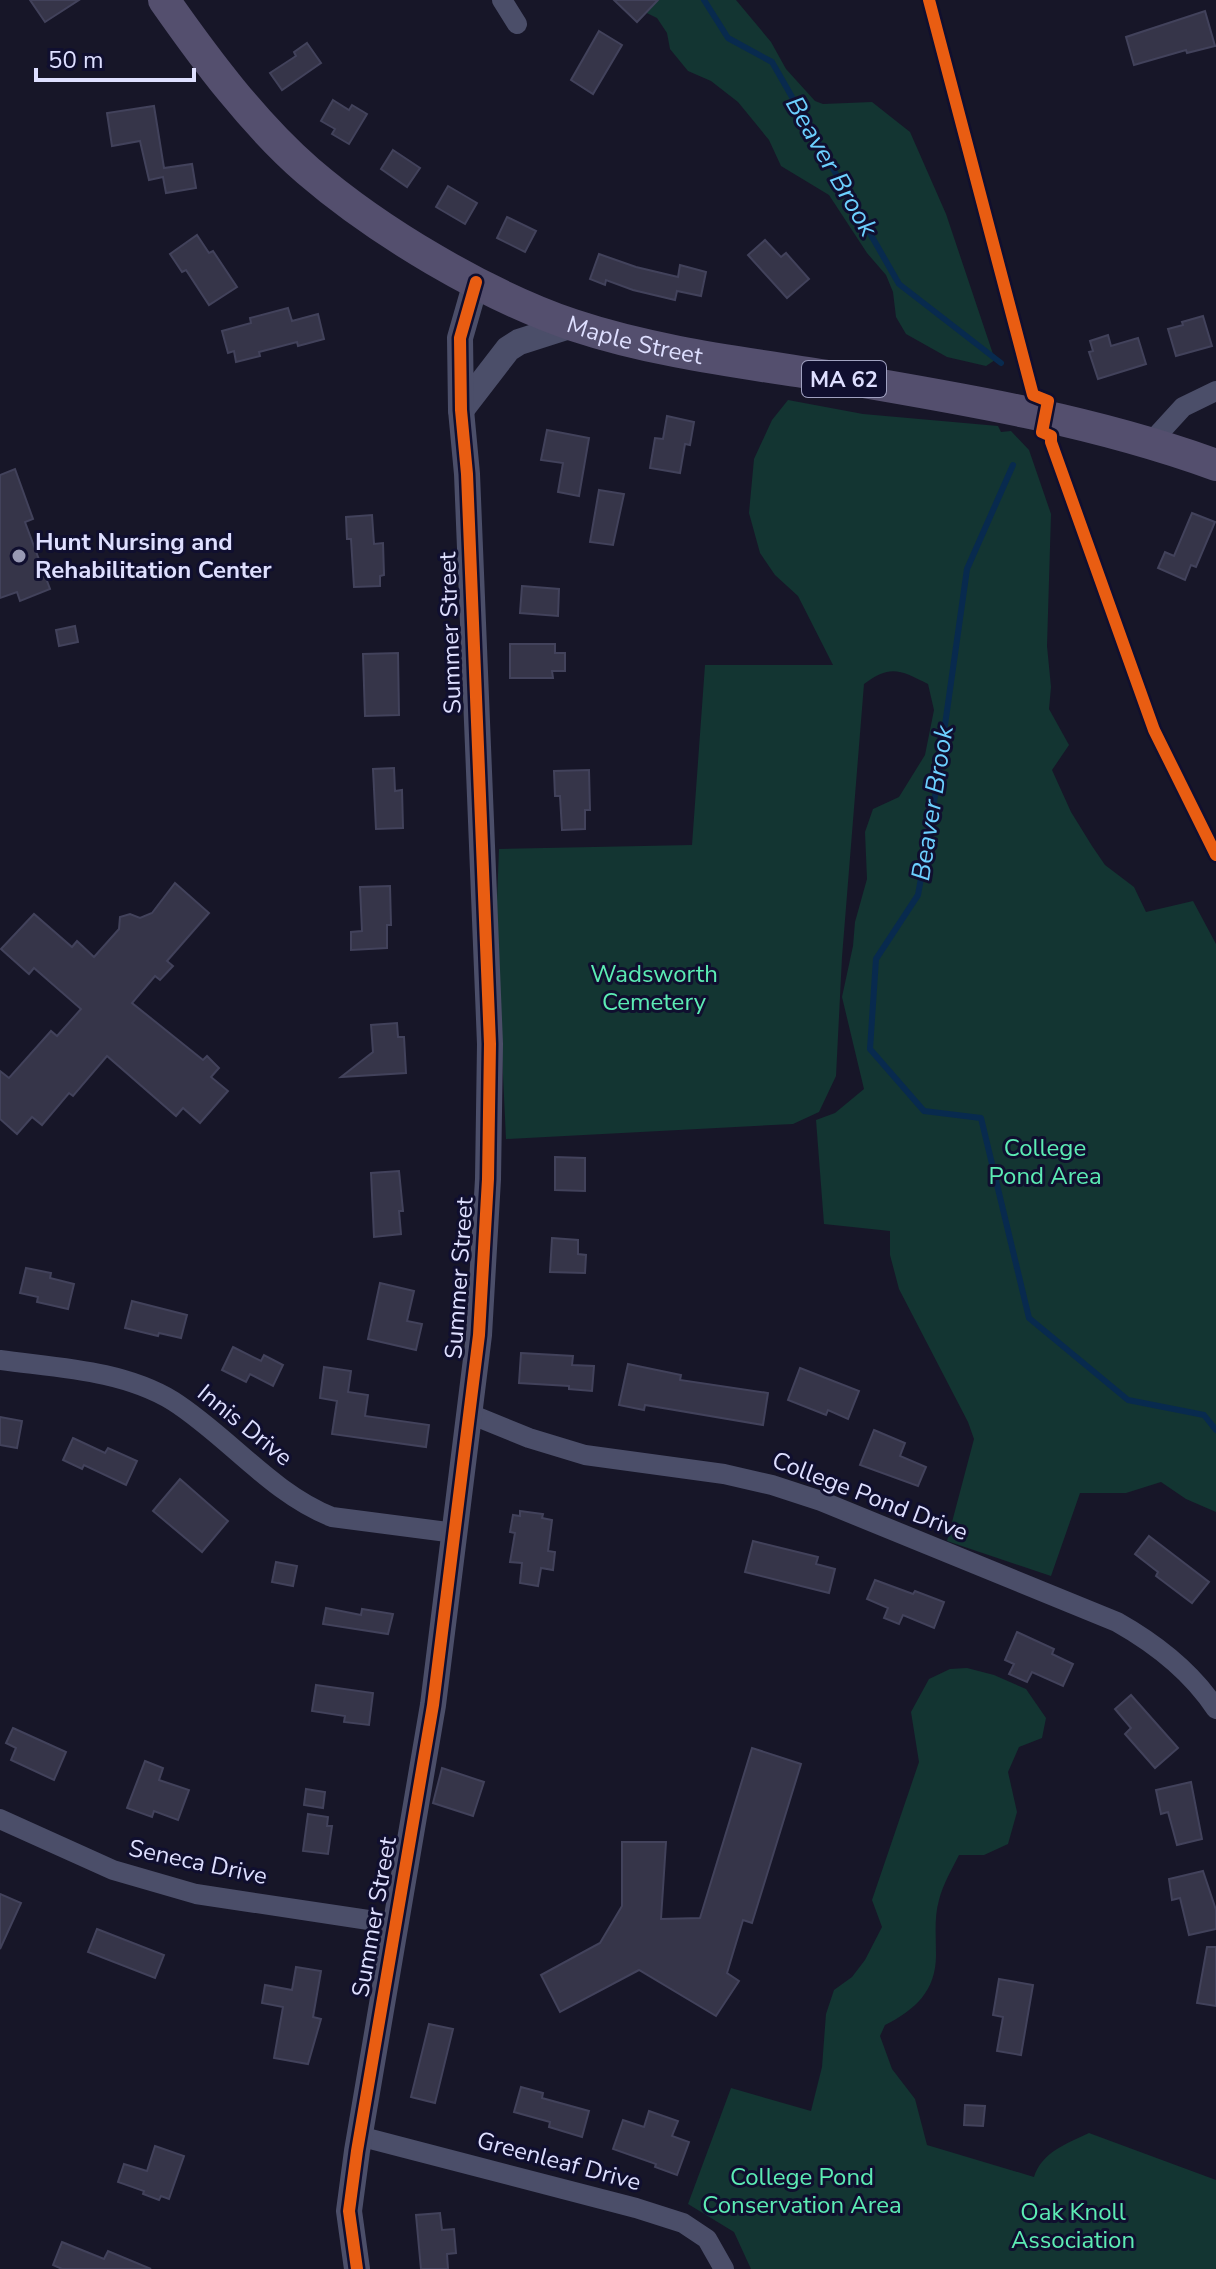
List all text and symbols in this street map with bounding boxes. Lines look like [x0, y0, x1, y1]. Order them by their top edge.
scale bar [36, 32, 194, 82]
text: 50 m [48, 44, 104, 76]
water label: Beaver Brook [777, 90, 886, 244]
street label: Maple Street [563, 308, 706, 372]
road number: MA 62 [802, 361, 886, 397]
place label: Hunt Nursing and Rehabilitation Center [35, 526, 272, 586]
marker: Hunt Nursing and Rehabilitation Center [10, 547, 28, 565]
street label: Summer Street [431, 551, 469, 715]
water label: Beaver Brook [903, 722, 962, 883]
park label: Wadsworth Cemetery [590, 958, 718, 1018]
park label: College Pond Area [988, 1132, 1102, 1192]
street label: Summer Street [437, 1195, 481, 1360]
street label: Innis Drive [191, 1377, 299, 1473]
street label: College Pond Drive [768, 1444, 972, 1548]
street label: Seneca Drive [126, 1832, 270, 1892]
street label: Summer Street [344, 1834, 404, 2000]
street label: Greenleaf Drive [473, 2124, 645, 2198]
park label: College Pond Conservation Area [702, 2161, 902, 2221]
park label: Oak Knoll Association [1011, 2196, 1135, 2256]

